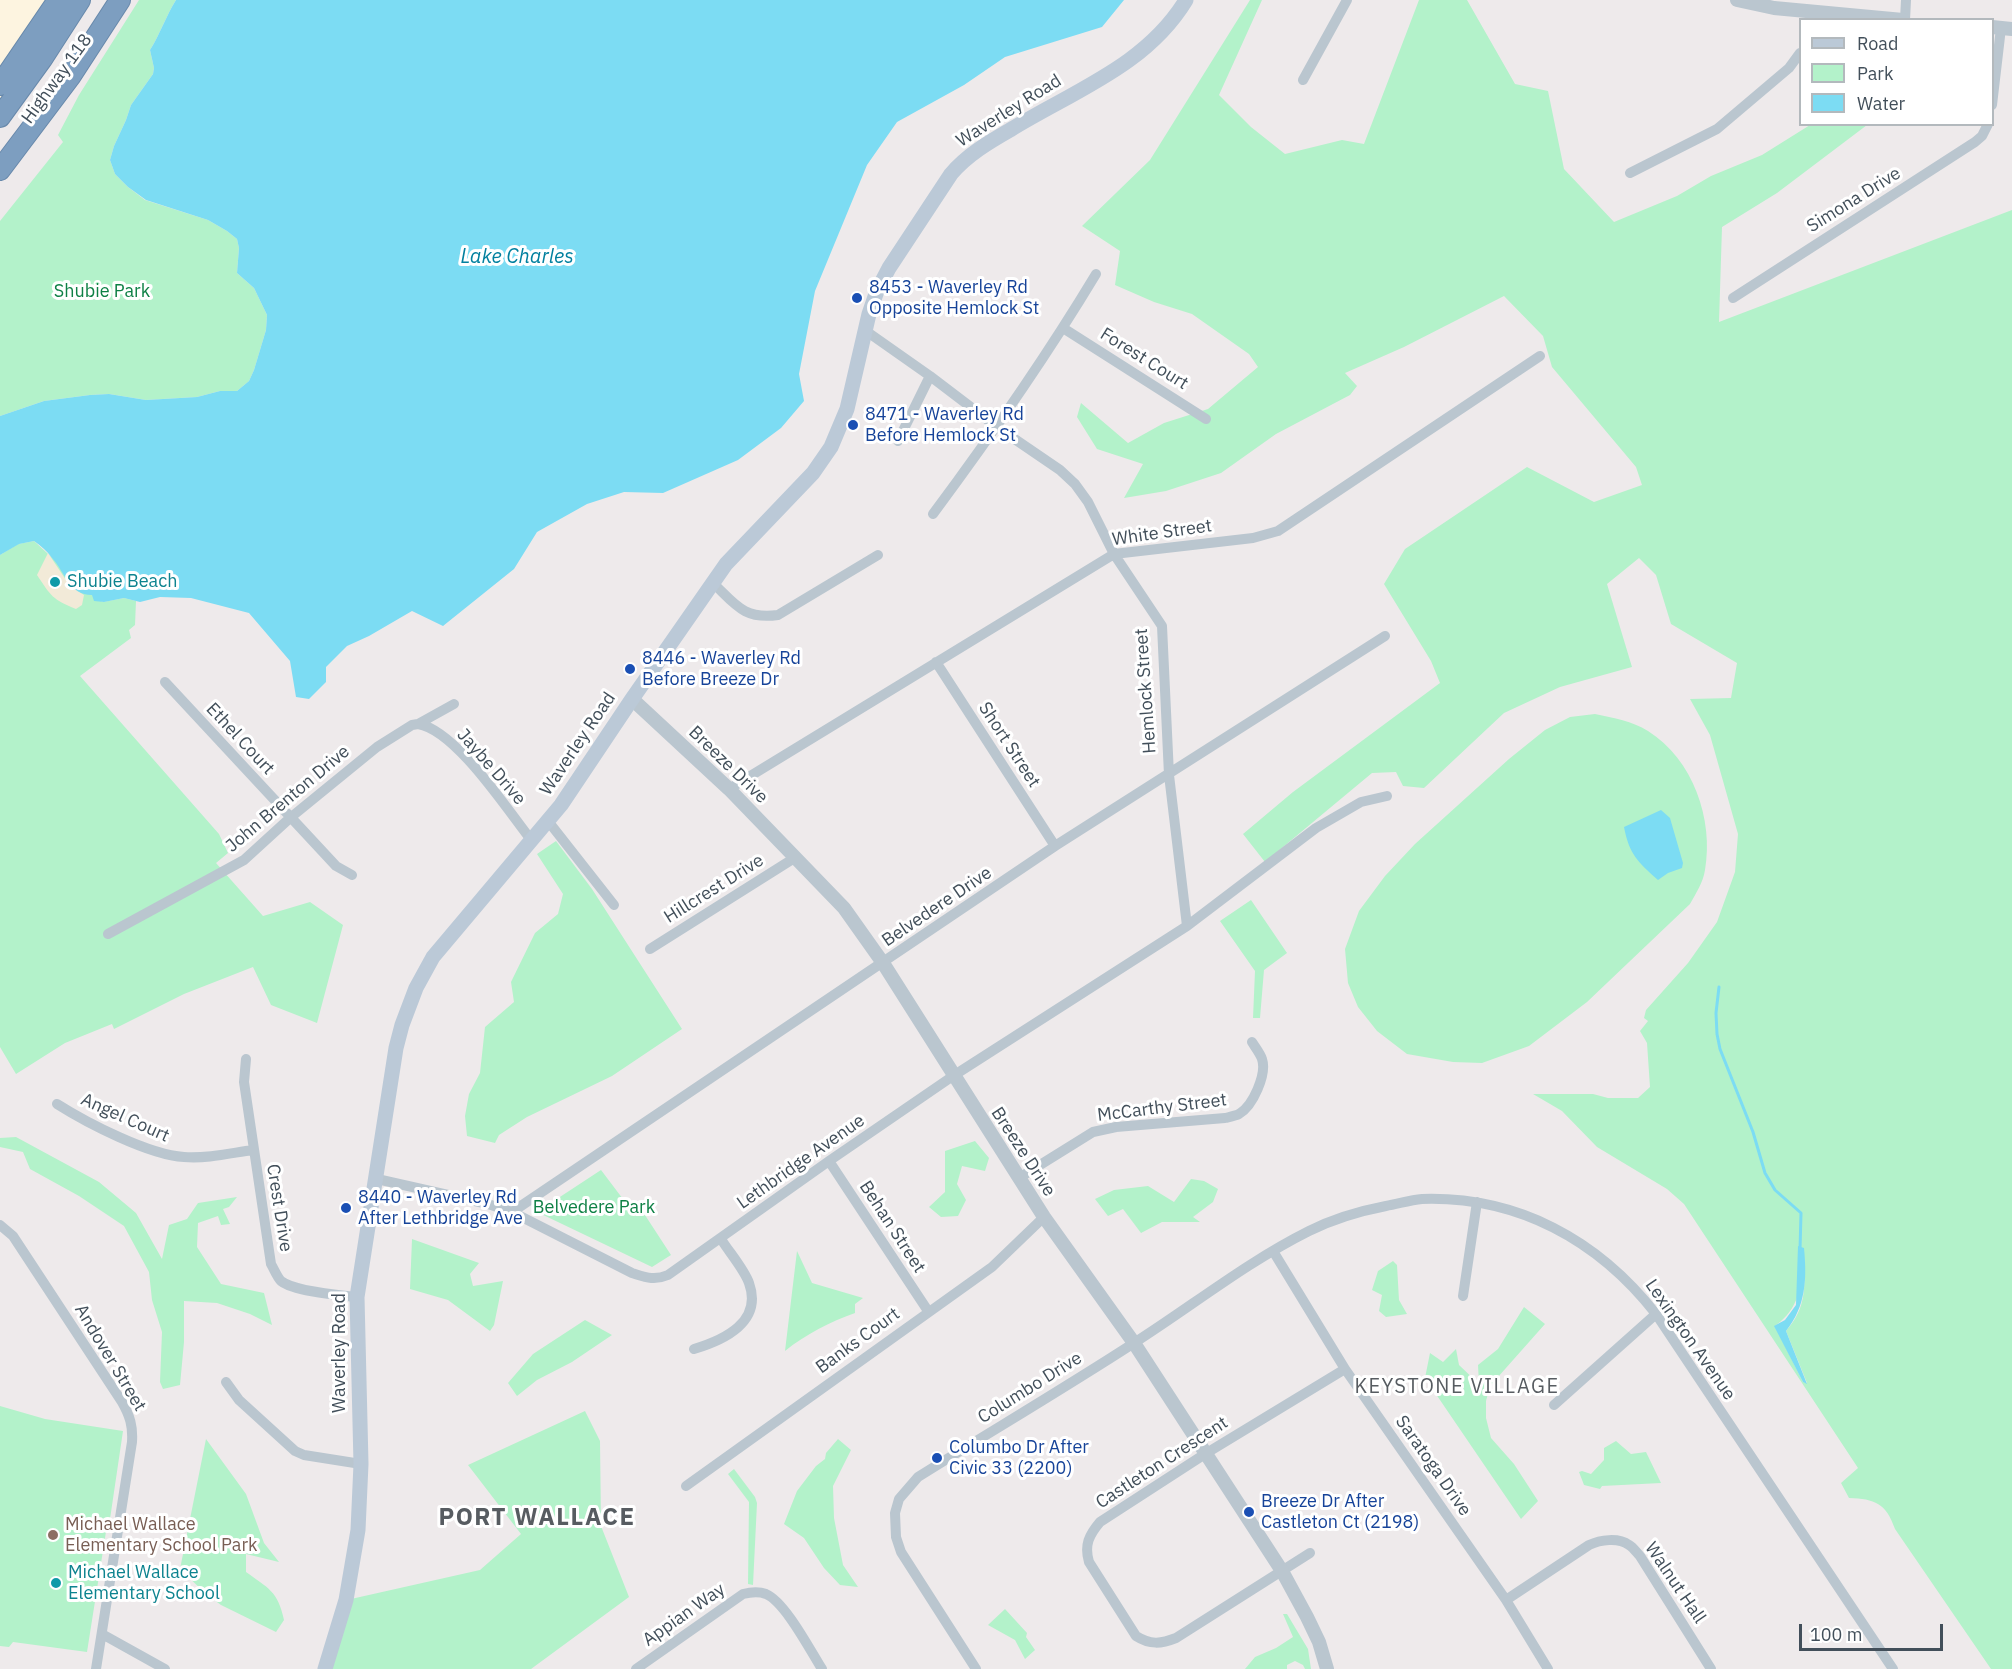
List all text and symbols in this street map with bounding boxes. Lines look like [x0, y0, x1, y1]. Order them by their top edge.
legend [1799, 18, 1994, 126]
street label: Highway 118 [17, 30, 97, 128]
text: Road [1857, 32, 1898, 55]
text: Park [1857, 62, 1893, 85]
street label: Waverley Road [952, 70, 1066, 152]
text: Water [1857, 92, 1905, 115]
street label: Simona Drive [1803, 163, 1905, 237]
water label: Lake Charles [460, 245, 574, 269]
place label: 8453 - Waverley Rd Opposite Hemlock St [869, 277, 1039, 320]
park label: Shubie Park [54, 281, 150, 303]
marker: 8453 - Waverley Rd Opposite Hemlock St [850, 291, 864, 305]
street label: Forest Court [1096, 323, 1192, 395]
place label: 8471 - Waverley Rd Before Hemlock St [865, 404, 1024, 446]
marker: 8471 - Waverley Rd Before Hemlock St [846, 418, 860, 432]
street label: White Street [1111, 515, 1213, 551]
place label: Shubie Beach [67, 571, 178, 593]
marker: Shubie Beach [48, 575, 62, 589]
street label: Hemlock Street [1131, 628, 1161, 754]
place label: 8446 - Waverley Rd Before Breeze Dr [642, 648, 801, 690]
marker: 8446 - Waverley Rd Before Breeze Dr [623, 662, 637, 676]
street label: Waverley Road [536, 688, 620, 800]
street label: Short Street [973, 698, 1045, 792]
street label: Ethel Court [201, 699, 279, 779]
street label: Breeze Drive [684, 722, 772, 808]
street label: Jaybe Drive [452, 724, 530, 810]
street label: John Brenton Drive [222, 741, 354, 857]
street label: Hillcrest Drive [660, 850, 768, 928]
street label: Belvedere Drive [878, 862, 996, 952]
street label: Angel Court [77, 1089, 173, 1147]
street label: McCarthy Street [1096, 1089, 1228, 1127]
street label: Breeze Drive [986, 1103, 1060, 1201]
street label: Lethbridge Avenue [733, 1110, 869, 1214]
street label: Crest Drive [261, 1163, 297, 1253]
street label: Behan Street [854, 1177, 930, 1277]
place label: 8440 - Waverley Rd After Lethbridge Ave [358, 1187, 523, 1230]
park label: Belvedere Park [533, 1197, 655, 1219]
marker: 8440 - Waverley Rd After Lethbridge Ave [339, 1201, 353, 1215]
street label: Lexington Avenue [1640, 1275, 1740, 1405]
street label: Waverley Road [329, 1293, 351, 1413]
street label: Andover Street [70, 1301, 150, 1415]
street label: Banks Court [812, 1303, 904, 1379]
street label: Columbo Drive [974, 1347, 1086, 1429]
district label: KEYSTONE VILLAGE [1354, 1375, 1560, 1399]
street label: Castleton Crescent [1092, 1412, 1232, 1514]
street label: Saratoga Drive [1390, 1412, 1476, 1520]
place label: Columbo Dr After Civic 33 (2200) [949, 1437, 1089, 1480]
marker: Columbo Dr After Civic 33 (2200) [930, 1451, 944, 1465]
place label: Breeze Dr After Castleton Ct (2198) [1261, 1491, 1419, 1534]
district label: PORT WALLACE [438, 1504, 636, 1532]
marker: Breeze Dr After Castleton Ct (2198) [1242, 1505, 1256, 1519]
place label: Michael Wallace Elementary School Park [65, 1514, 258, 1556]
marker: Michael Wallace Elementary School Park [46, 1528, 60, 1542]
street label: Walnut Hall [1640, 1538, 1710, 1628]
place label: Michael Wallace Elementary School [68, 1562, 220, 1604]
marker: Michael Wallace Elementary School [49, 1576, 63, 1590]
street label: Appian Way [639, 1579, 729, 1651]
scale bar [1802, 1612, 1946, 1650]
text: 100 m [1810, 1623, 1862, 1646]

